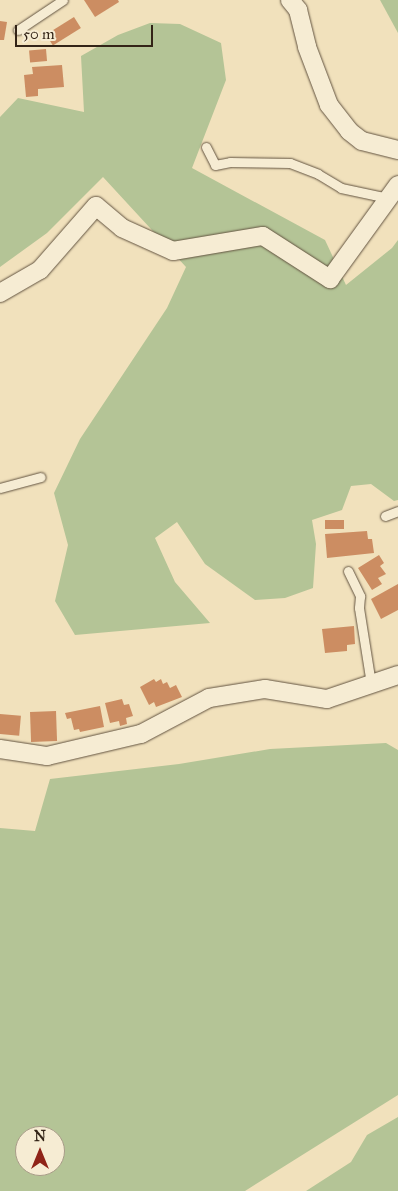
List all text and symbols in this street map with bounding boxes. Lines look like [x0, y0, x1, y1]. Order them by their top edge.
scale bar [18, 15, 155, 47]
text: 50 m [23, 25, 55, 43]
north arrow [15, 1126, 65, 1176]
text: N [34, 1128, 46, 1145]

